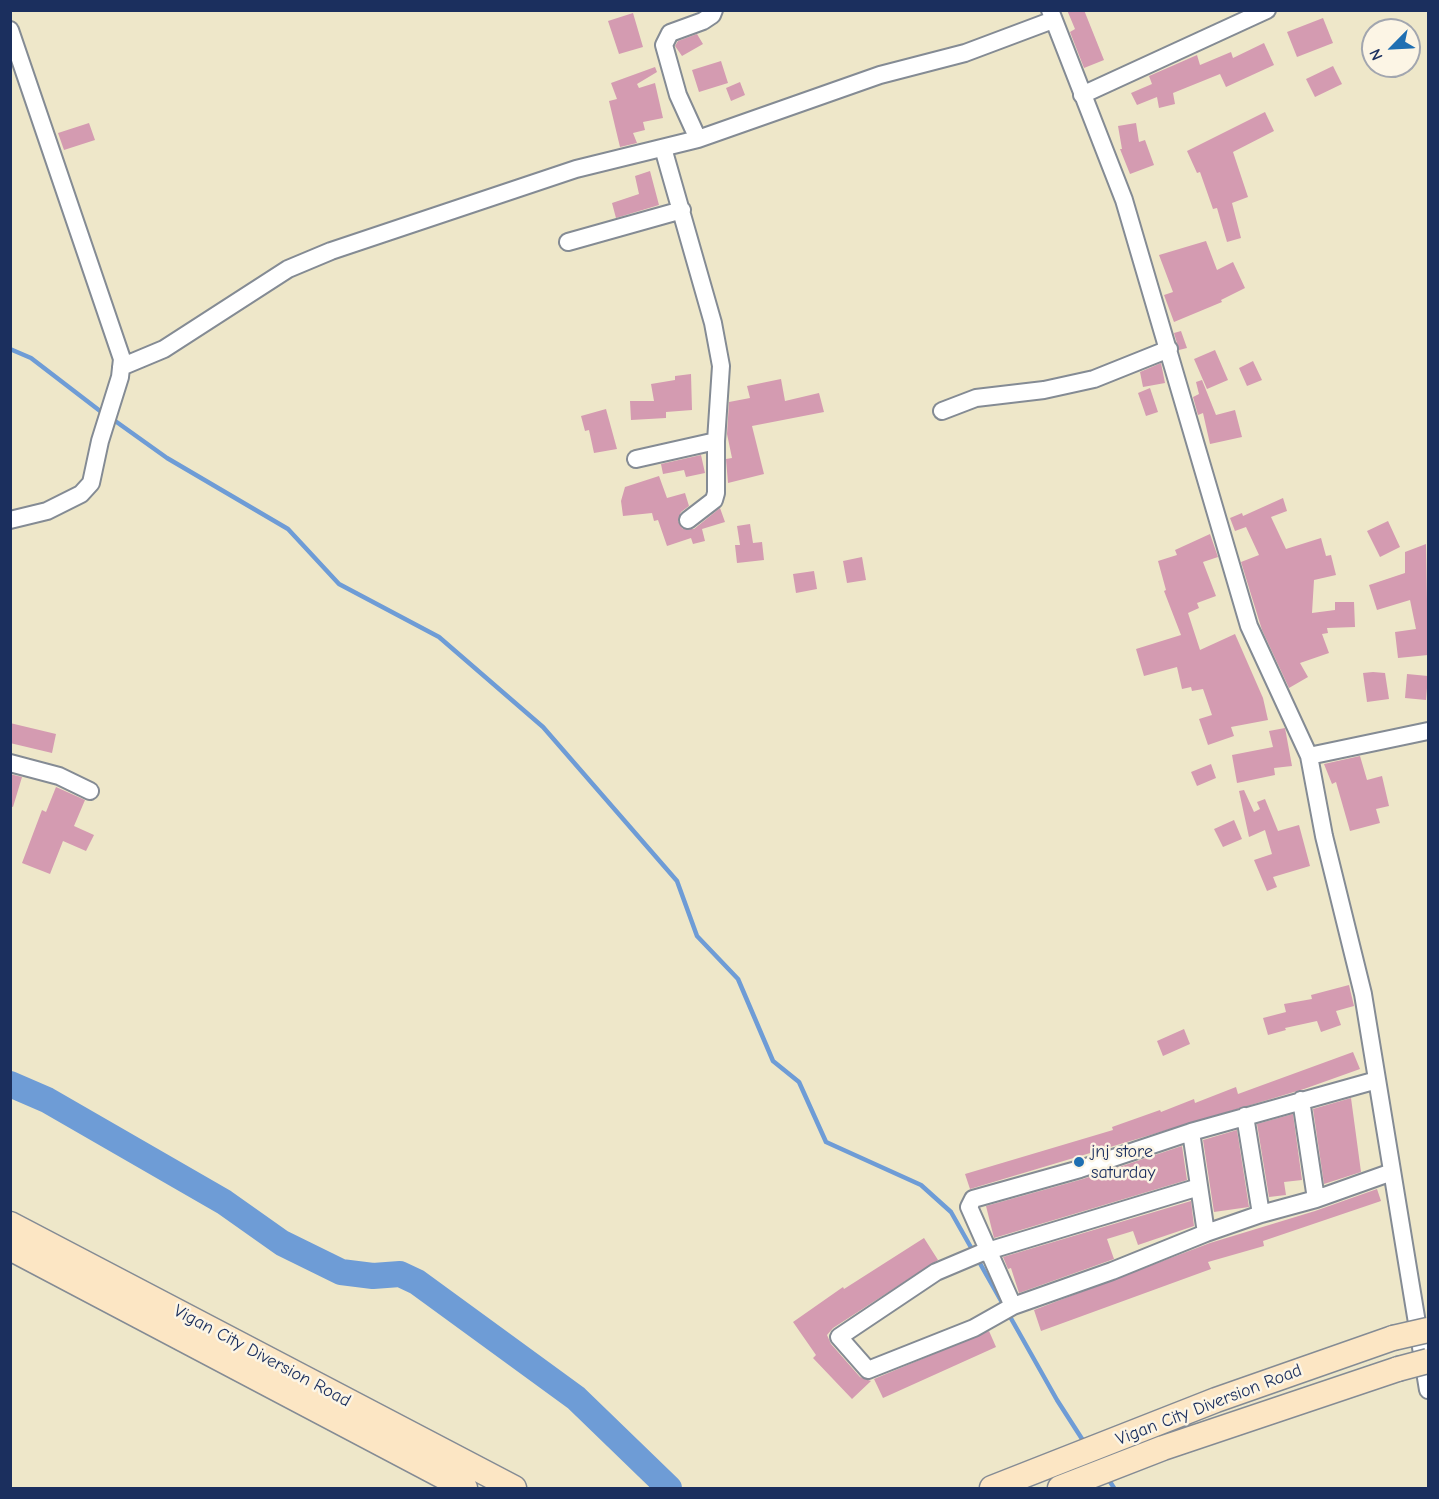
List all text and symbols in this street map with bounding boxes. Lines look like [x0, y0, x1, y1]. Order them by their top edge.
north arrow [1361, 18, 1421, 78]
text: N [1366, 46, 1387, 63]
place label: jnj store saturday [1091, 1141, 1156, 1184]
marker: jnj store saturday [1072, 1155, 1086, 1169]
street label: Vigan City Diversion Road [170, 1300, 354, 1412]
street label: Vigan City Diversion Road [1113, 1360, 1305, 1450]

